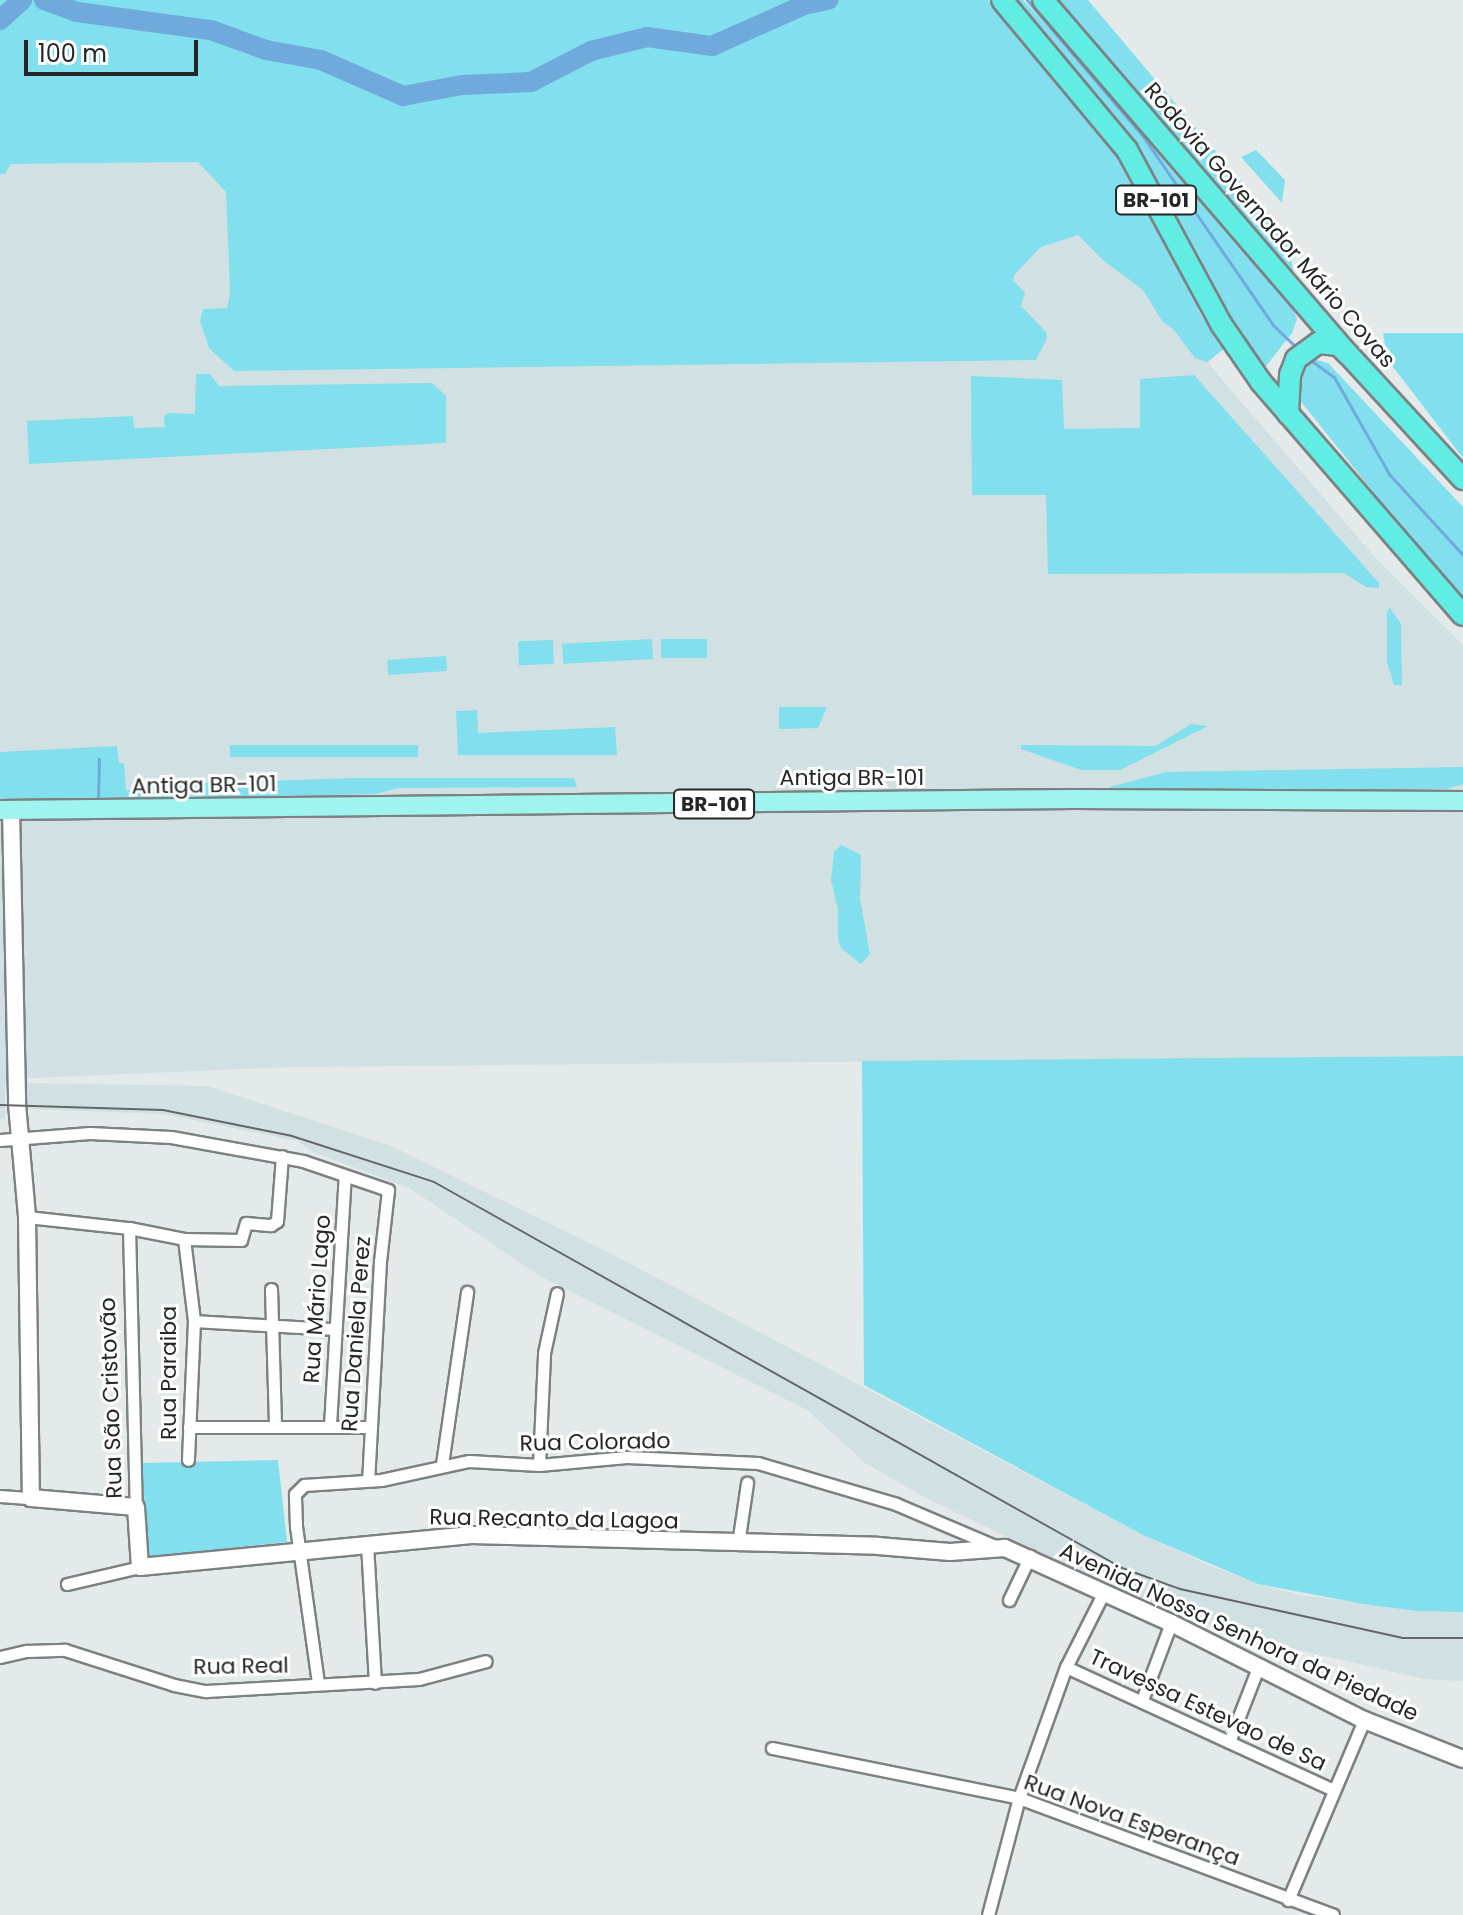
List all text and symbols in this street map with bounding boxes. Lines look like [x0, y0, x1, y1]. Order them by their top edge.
scale bar [28, 24, 202, 74]
text: 100 m [38, 37, 107, 70]
street label: Rodovia Governador Mário Covas [1139, 77, 1401, 373]
road number: BR-101 [1114, 184, 1198, 216]
street label: Antiga BR-101 [780, 765, 924, 791]
street label: Antiga BR-101 [131, 771, 277, 799]
road number: BR-101 [672, 788, 756, 820]
street label: Rua Mário Lago [298, 1214, 336, 1384]
street label: Rua Daniela Perez [336, 1235, 376, 1433]
street label: Rua São Cristovão [94, 1297, 128, 1499]
street label: Rua Paraiba [156, 1306, 182, 1440]
street label: Rua Colorado [519, 1427, 671, 1457]
street label: Rua Recanto da Lagoa [429, 1504, 679, 1534]
street label: Avenida Nossa Senhora da Piedade [1056, 1537, 1422, 1727]
street label: Travessa Estevao de Sa [1085, 1643, 1331, 1777]
street label: Rua Real [193, 1652, 289, 1680]
street label: Rua Nova Esperança [1021, 1769, 1243, 1871]

